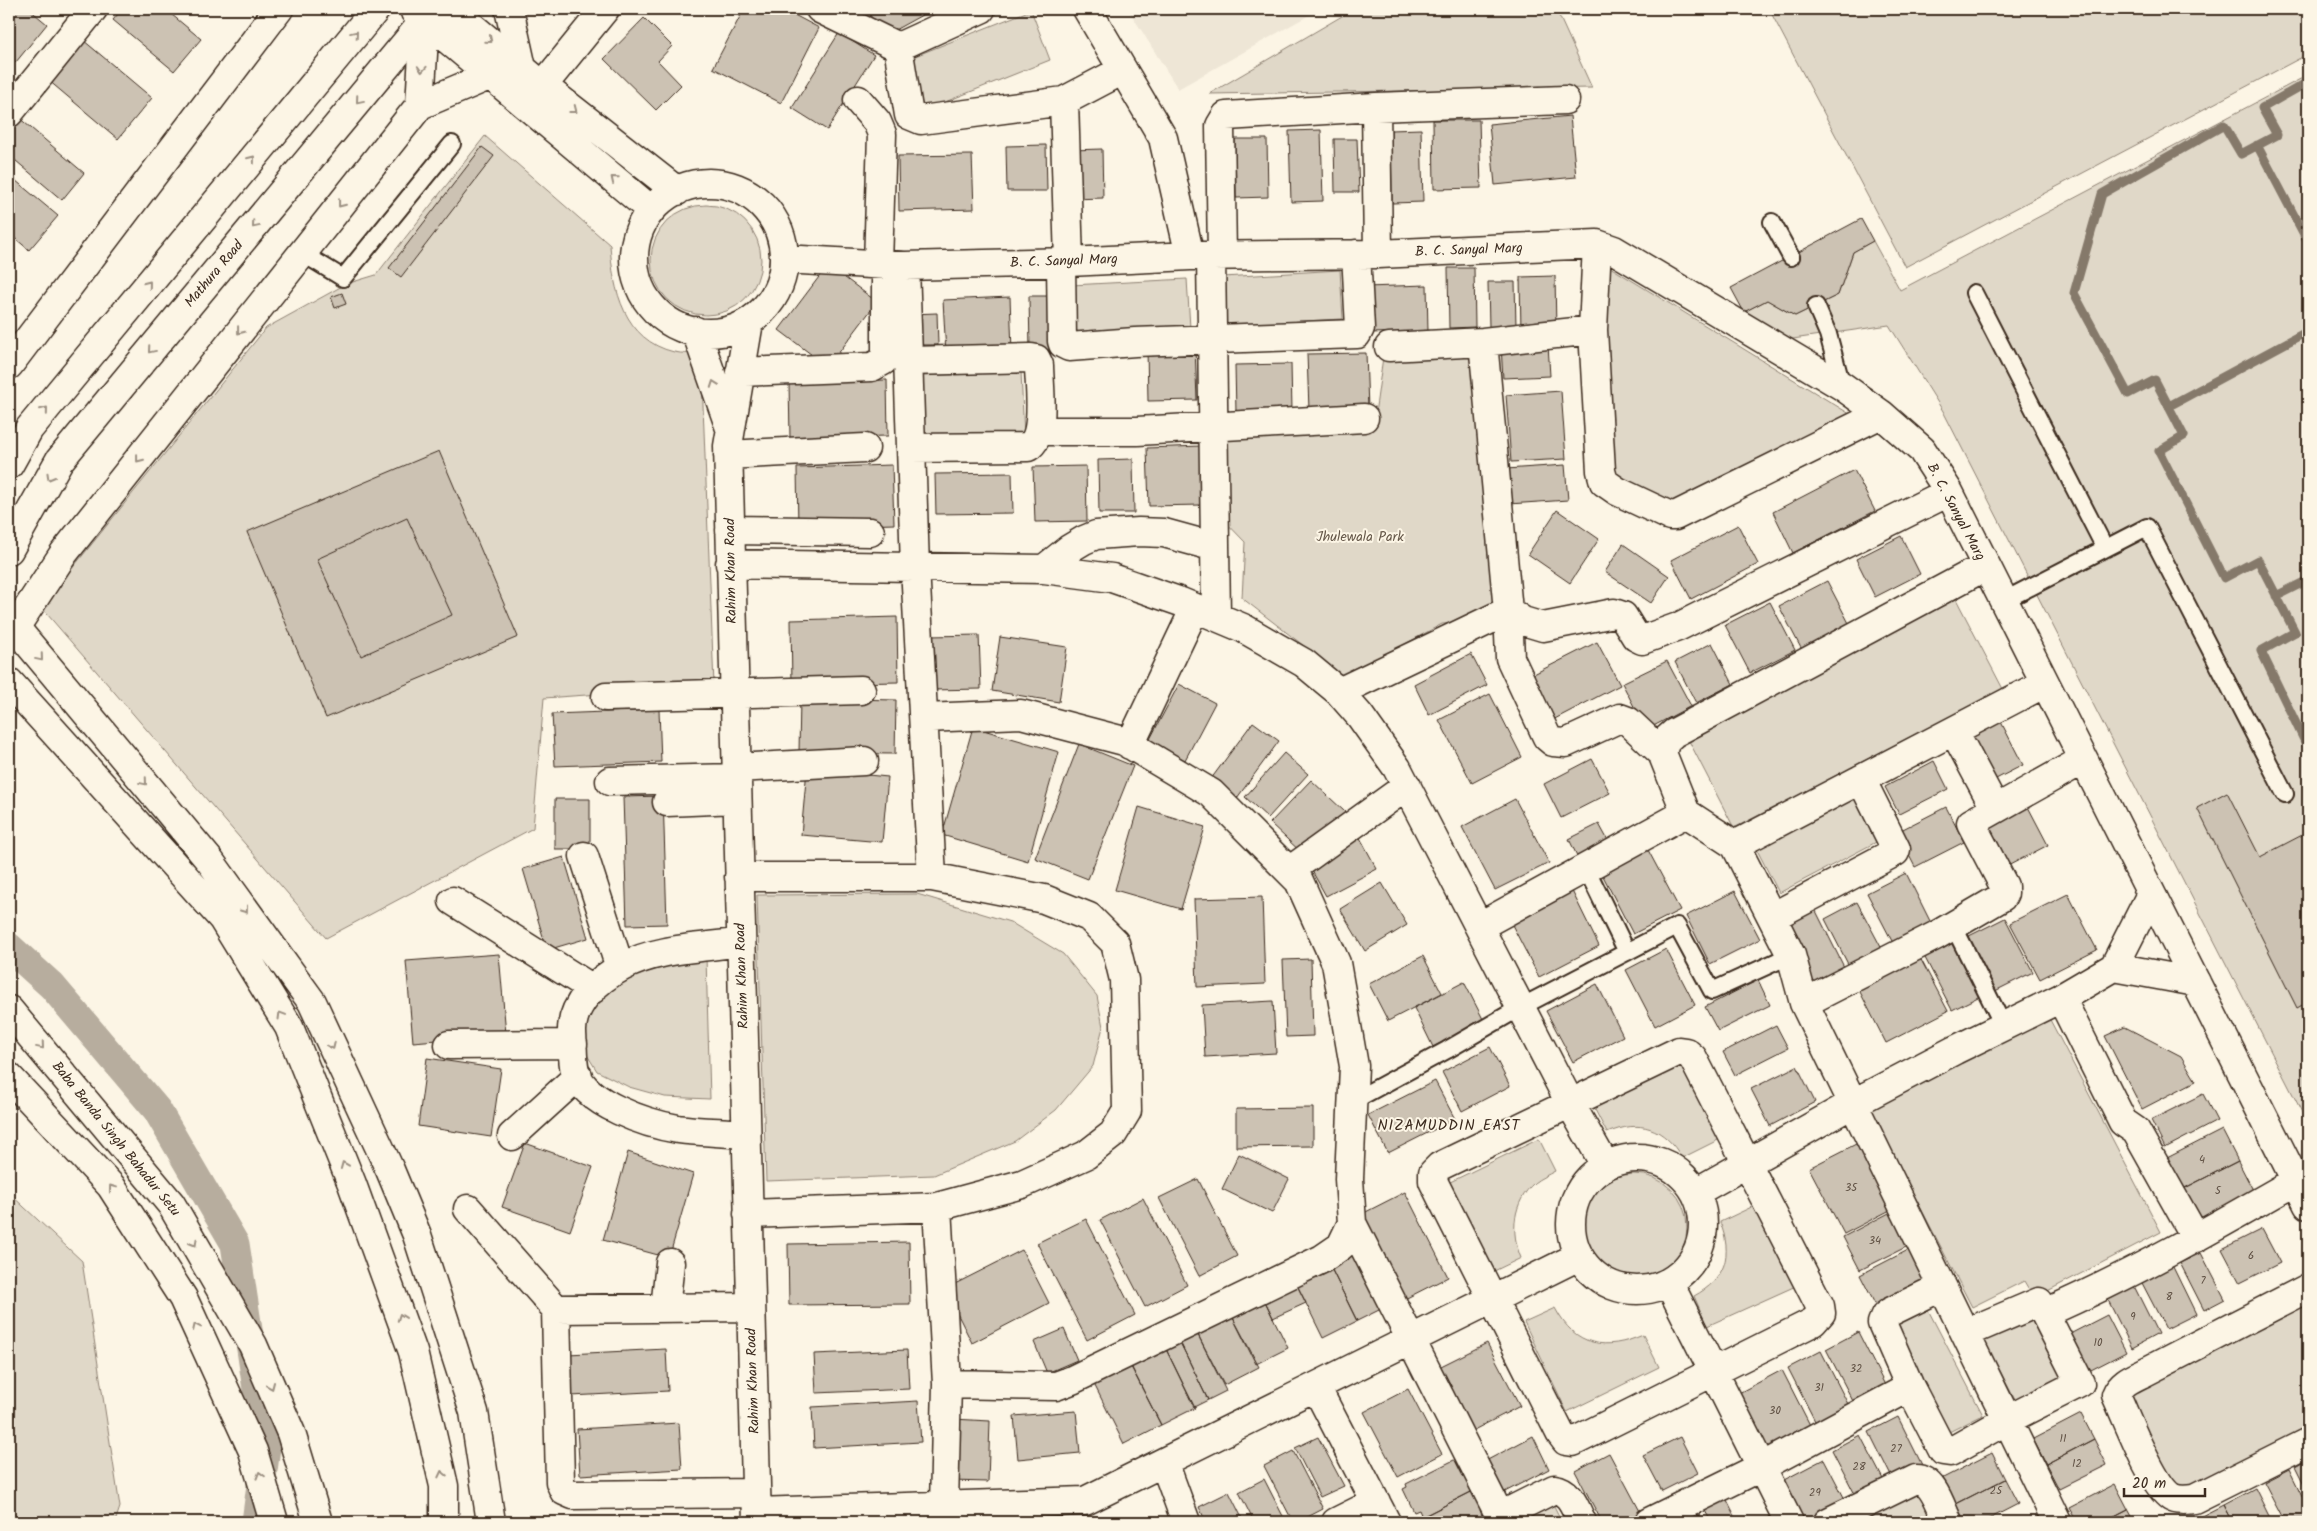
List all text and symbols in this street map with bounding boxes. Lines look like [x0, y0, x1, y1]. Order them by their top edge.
one-way arrow [350, 30, 359, 39]
one-way arrow [483, 34, 492, 43]
one-way arrow [416, 65, 427, 73]
one-way arrow [355, 95, 364, 104]
one-way arrow [568, 105, 577, 114]
one-way arrow [246, 156, 254, 165]
one-way arrow [611, 176, 620, 185]
one-way arrow [338, 198, 347, 208]
one-way arrow [252, 220, 261, 229]
street label: Mathura Road [179, 235, 249, 313]
street label: B. C. Sanyal Marg [1415, 237, 1523, 263]
street label: B. C. Sanyal Marg [1010, 248, 1118, 274]
one-way arrow [143, 281, 152, 290]
one-way arrow [236, 326, 245, 335]
one-way arrow [148, 345, 157, 354]
one-way arrow [710, 380, 720, 388]
one-way arrow [40, 407, 48, 416]
one-way arrow [135, 453, 144, 462]
street label: B. C. Sanyal Marg [1921, 459, 1991, 565]
one-way arrow [46, 472, 56, 481]
street label: Rahim Khan Road [719, 517, 743, 624]
park label: Jhulewala Park [1316, 526, 1404, 548]
one-way arrow [34, 652, 43, 661]
one-way arrow [139, 777, 148, 786]
one-way arrow [239, 904, 248, 914]
street label: Rahim Khan Road [729, 922, 755, 1029]
one-way arrow [278, 1011, 288, 1020]
one-way arrow [35, 1041, 44, 1050]
one-way arrow [326, 1041, 337, 1050]
street label: Baba Banda Singh Bahadur Setu [46, 1056, 186, 1222]
district label: NIZAMUDDIN EAST [1377, 1114, 1522, 1138]
house number: 4 [2199, 1151, 2205, 1169]
one-way arrow [340, 1161, 350, 1169]
house number: 35 [1845, 1179, 1858, 1197]
house number: 5 [2215, 1182, 2222, 1200]
one-way arrow [109, 1185, 117, 1194]
house number: 34 [1869, 1232, 1881, 1250]
one-way arrow [188, 1238, 198, 1247]
house number: 6 [2248, 1247, 2254, 1265]
house number: 7 [2200, 1272, 2206, 1290]
house number: 8 [2166, 1288, 2173, 1306]
house number: 9 [2130, 1308, 2136, 1326]
one-way arrow [397, 1313, 407, 1322]
one-way arrow [191, 1323, 202, 1332]
street label: Rahim Khan Road [740, 1327, 766, 1434]
house number: 10 [2094, 1334, 2103, 1352]
house number: 32 [1850, 1360, 1862, 1378]
house number: 31 [1814, 1379, 1824, 1397]
one-way arrow [265, 1381, 275, 1390]
house number: 30 [1769, 1402, 1781, 1420]
house number: 11 [2060, 1430, 2066, 1448]
house number: 27 [1890, 1440, 1903, 1458]
house number: 12 [2072, 1455, 2082, 1473]
house number: 28 [1852, 1458, 1866, 1476]
scale bar [2124, 1466, 2206, 1498]
one-way arrow [437, 1469, 448, 1478]
one-way arrow [256, 1472, 266, 1480]
text: 20 m [2132, 1472, 2166, 1496]
house number: 25 [1990, 1482, 2003, 1500]
house number: 29 [1809, 1484, 1822, 1502]

